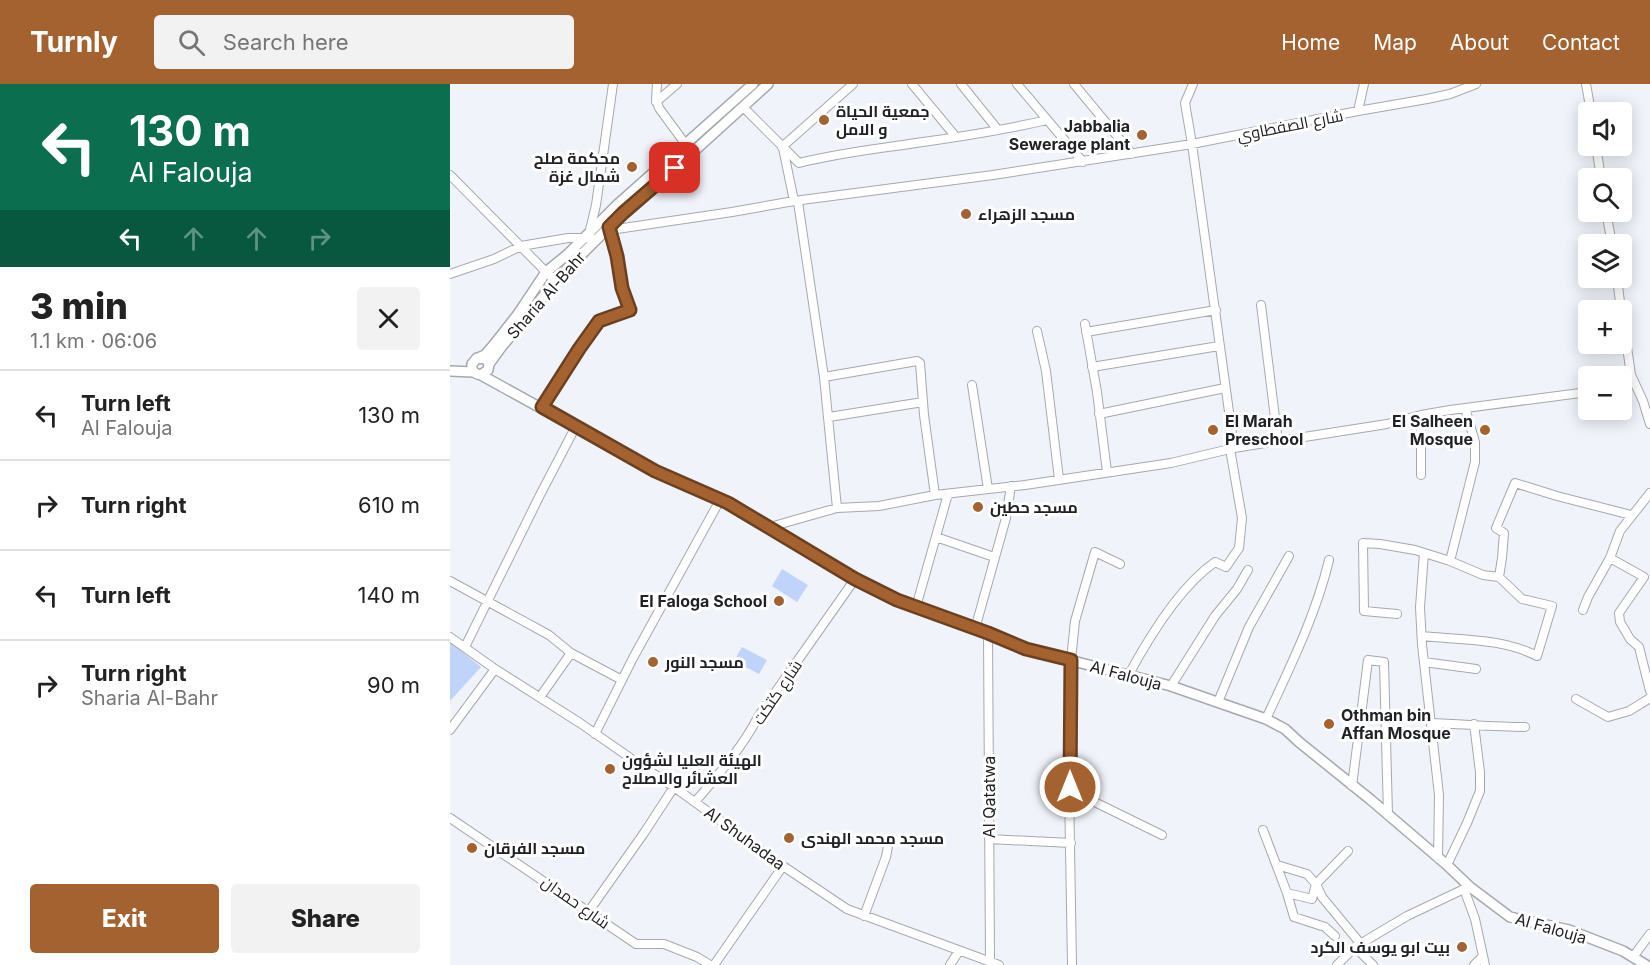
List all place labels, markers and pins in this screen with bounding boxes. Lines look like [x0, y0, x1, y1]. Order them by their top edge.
place label: جمعية الحياة و الامل [836, 101, 930, 139]
marker: جمعية الحياة و الامل [817, 113, 831, 127]
place label: Jabbalia Sewerage plant [1009, 116, 1130, 154]
marker: Jabbalia Sewerage plant [1135, 128, 1149, 142]
pin [649, 142, 700, 193]
place label: محكمة صلح شمال غزة [534, 148, 620, 186]
marker: محكمة صلح شمال غزة [625, 160, 639, 174]
place label: مسجد الزهراء [978, 204, 1075, 224]
marker: مسجد الزهراء [959, 207, 973, 221]
place label: El Marah Preschool [1225, 411, 1303, 449]
place label: El Salheen Mosque [1392, 411, 1473, 449]
marker: El Marah Preschool [1206, 423, 1220, 437]
marker: El Salheen Mosque [1478, 423, 1492, 437]
place label: مسجد حطين [990, 497, 1078, 517]
marker: مسجد حطين [971, 500, 985, 514]
place label: El Faloga School [640, 591, 767, 611]
marker: El Faloga School [772, 594, 786, 608]
place label: مسجد النور [664, 652, 744, 672]
marker: مسجد النور [646, 655, 660, 669]
place label: Othman bin Affan Mosque [1341, 705, 1451, 743]
marker: Othman bin Affan Mosque [1322, 717, 1336, 731]
place label: الهيئة العليا لشؤون العشائر والاصلاح [622, 750, 762, 789]
marker: الهيئة العليا لشؤون العشائر والاصلاح [603, 762, 617, 776]
place label: مسجد محمد الهندى [801, 828, 944, 848]
marker: مسجد محمد الهندى [782, 831, 796, 845]
place label: مسجد الفرقان [484, 838, 585, 858]
marker: مسجد الفرقان [465, 841, 479, 855]
place label: بيت ابو يوسف الكرد [1311, 937, 1450, 957]
marker: بيت ابو يوسف الكرد [1455, 940, 1469, 954]

